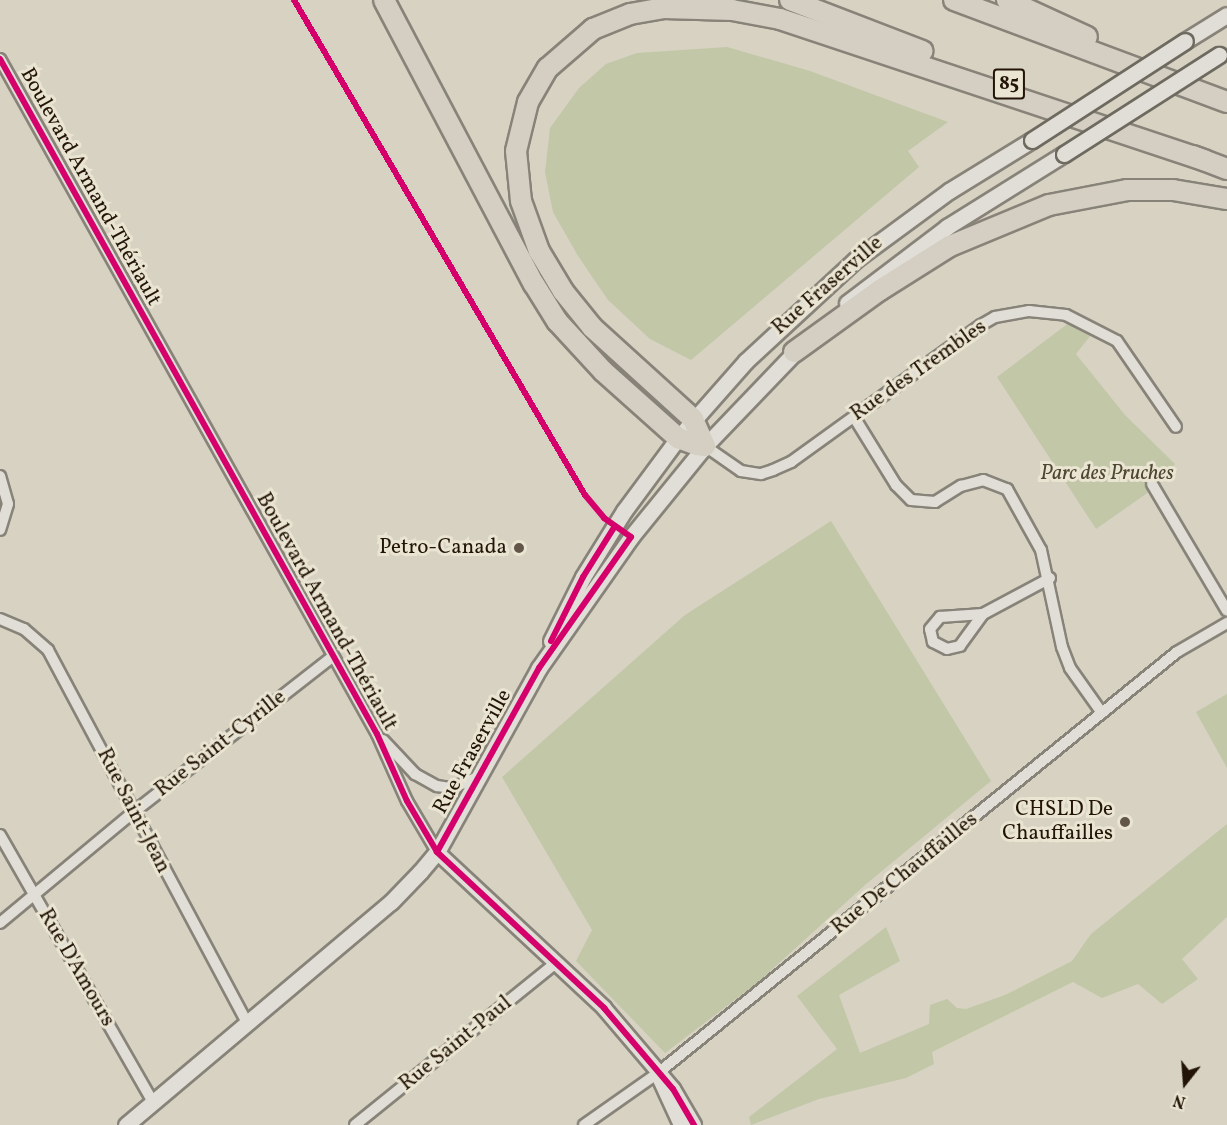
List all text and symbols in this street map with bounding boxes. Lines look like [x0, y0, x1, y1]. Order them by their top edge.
street label: Boulevard Armand-Thériault [14, 64, 166, 310]
road number: 85 [992, 67, 1026, 101]
street label: Rue Fraserville [767, 231, 889, 341]
street label: Rue des Trembles [846, 315, 992, 427]
park label: Parc des Pruches [1040, 461, 1174, 487]
street label: Boulevard Armand-Thériault [250, 489, 402, 735]
place label: Petro-Canada [379, 535, 507, 561]
marker: Petro-Canada [512, 541, 526, 555]
street label: Rue Saint-Cyrille [150, 685, 292, 803]
street label: Rue Fraserville [428, 685, 518, 819]
street label: Rue Saint-Jean [91, 744, 175, 878]
place label: CHSLD De Chauffailles [1002, 797, 1113, 847]
street label: Rue De Chauffailles [827, 807, 983, 941]
marker: CHSLD De Chauffailles [1118, 815, 1132, 829]
street label: Rue D'Amours [32, 905, 120, 1031]
street label: Rue Saint-Paul [395, 991, 517, 1097]
north arrow [1155, 1053, 1215, 1113]
text: N [1171, 1088, 1189, 1112]

